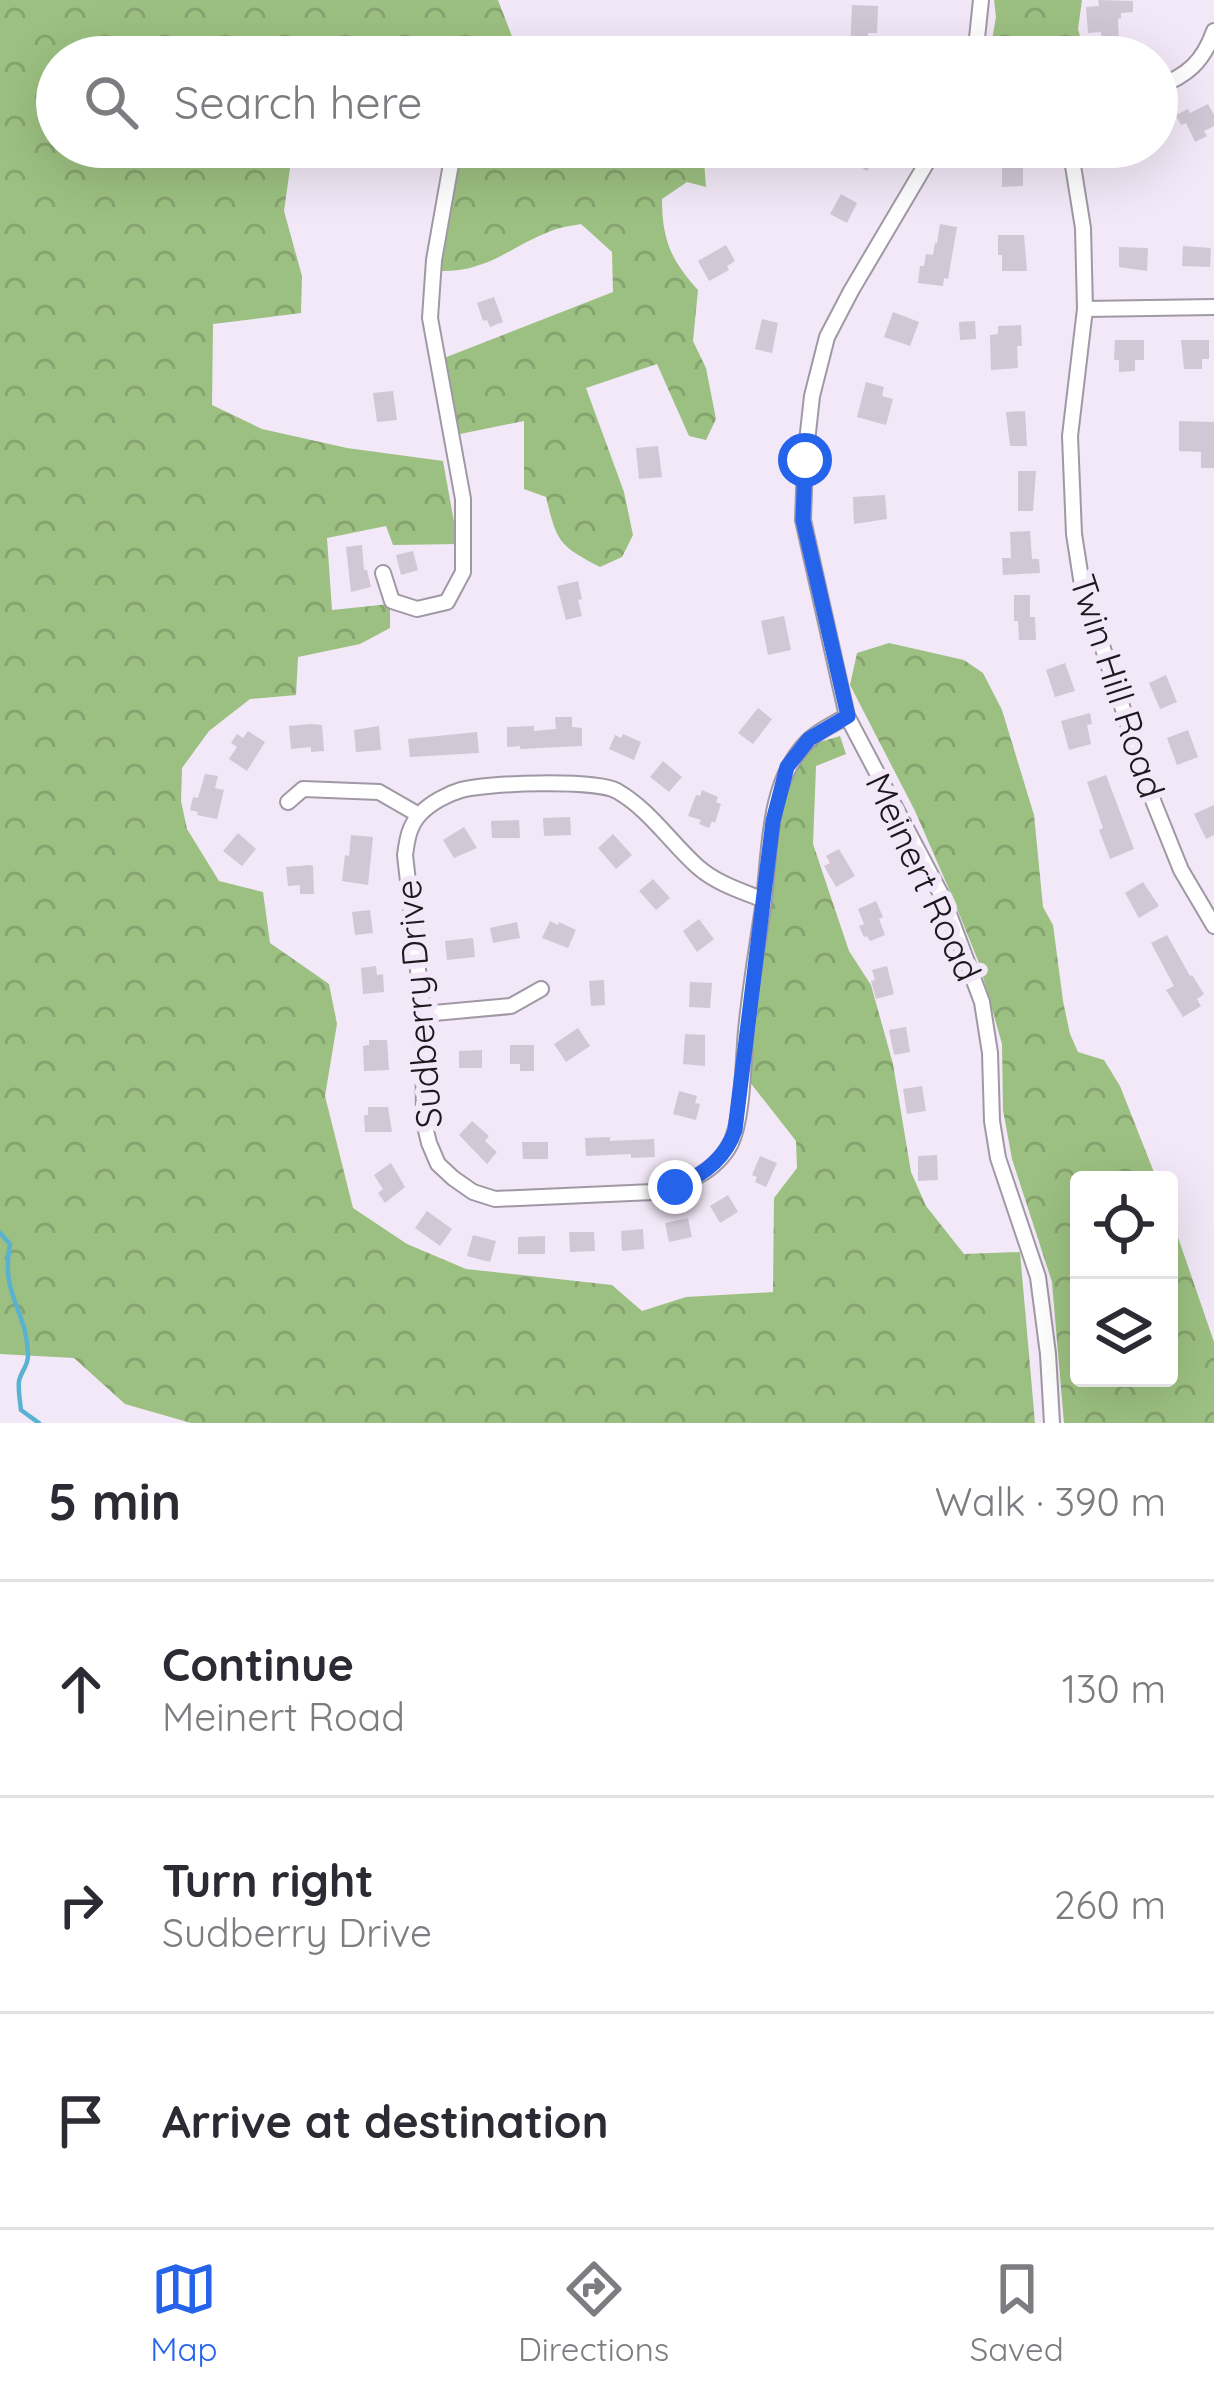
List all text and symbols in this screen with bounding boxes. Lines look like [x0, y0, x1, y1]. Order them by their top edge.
search box [36, 36, 1178, 168]
icon: search [78, 69, 144, 135]
text: Search here [174, 74, 422, 130]
route start [778, 433, 832, 487]
street label: Twin Hill Road [1061, 569, 1175, 803]
street label: Meinert Road [856, 766, 992, 988]
street label: Sudberry Drive [385, 878, 451, 1130]
route end [648, 1160, 702, 1214]
map controls [1070, 1171, 1178, 1387]
button: locate [1070, 1171, 1178, 1279]
button: layers [1070, 1279, 1178, 1387]
text: 5 min [48, 1469, 181, 1533]
text: Walk · 390 m [935, 1477, 1166, 1526]
text: Continue [162, 1636, 354, 1692]
icon: ahead [48, 1656, 114, 1722]
text: 130 m [1062, 1664, 1166, 1713]
text: Meinert Road [162, 1692, 405, 1741]
text: Turn right [162, 1852, 374, 1908]
icon: right [48, 1872, 114, 1938]
text: 260 m [1054, 1880, 1166, 1929]
text: Sudberry Drive [162, 1908, 432, 1957]
icon: arrive [48, 2088, 114, 2154]
text: Arrive at destination [162, 2093, 608, 2149]
tab: Map [150, 2256, 218, 2369]
tab: Directions [518, 2256, 669, 2369]
tab: Saved [970, 2256, 1064, 2369]

